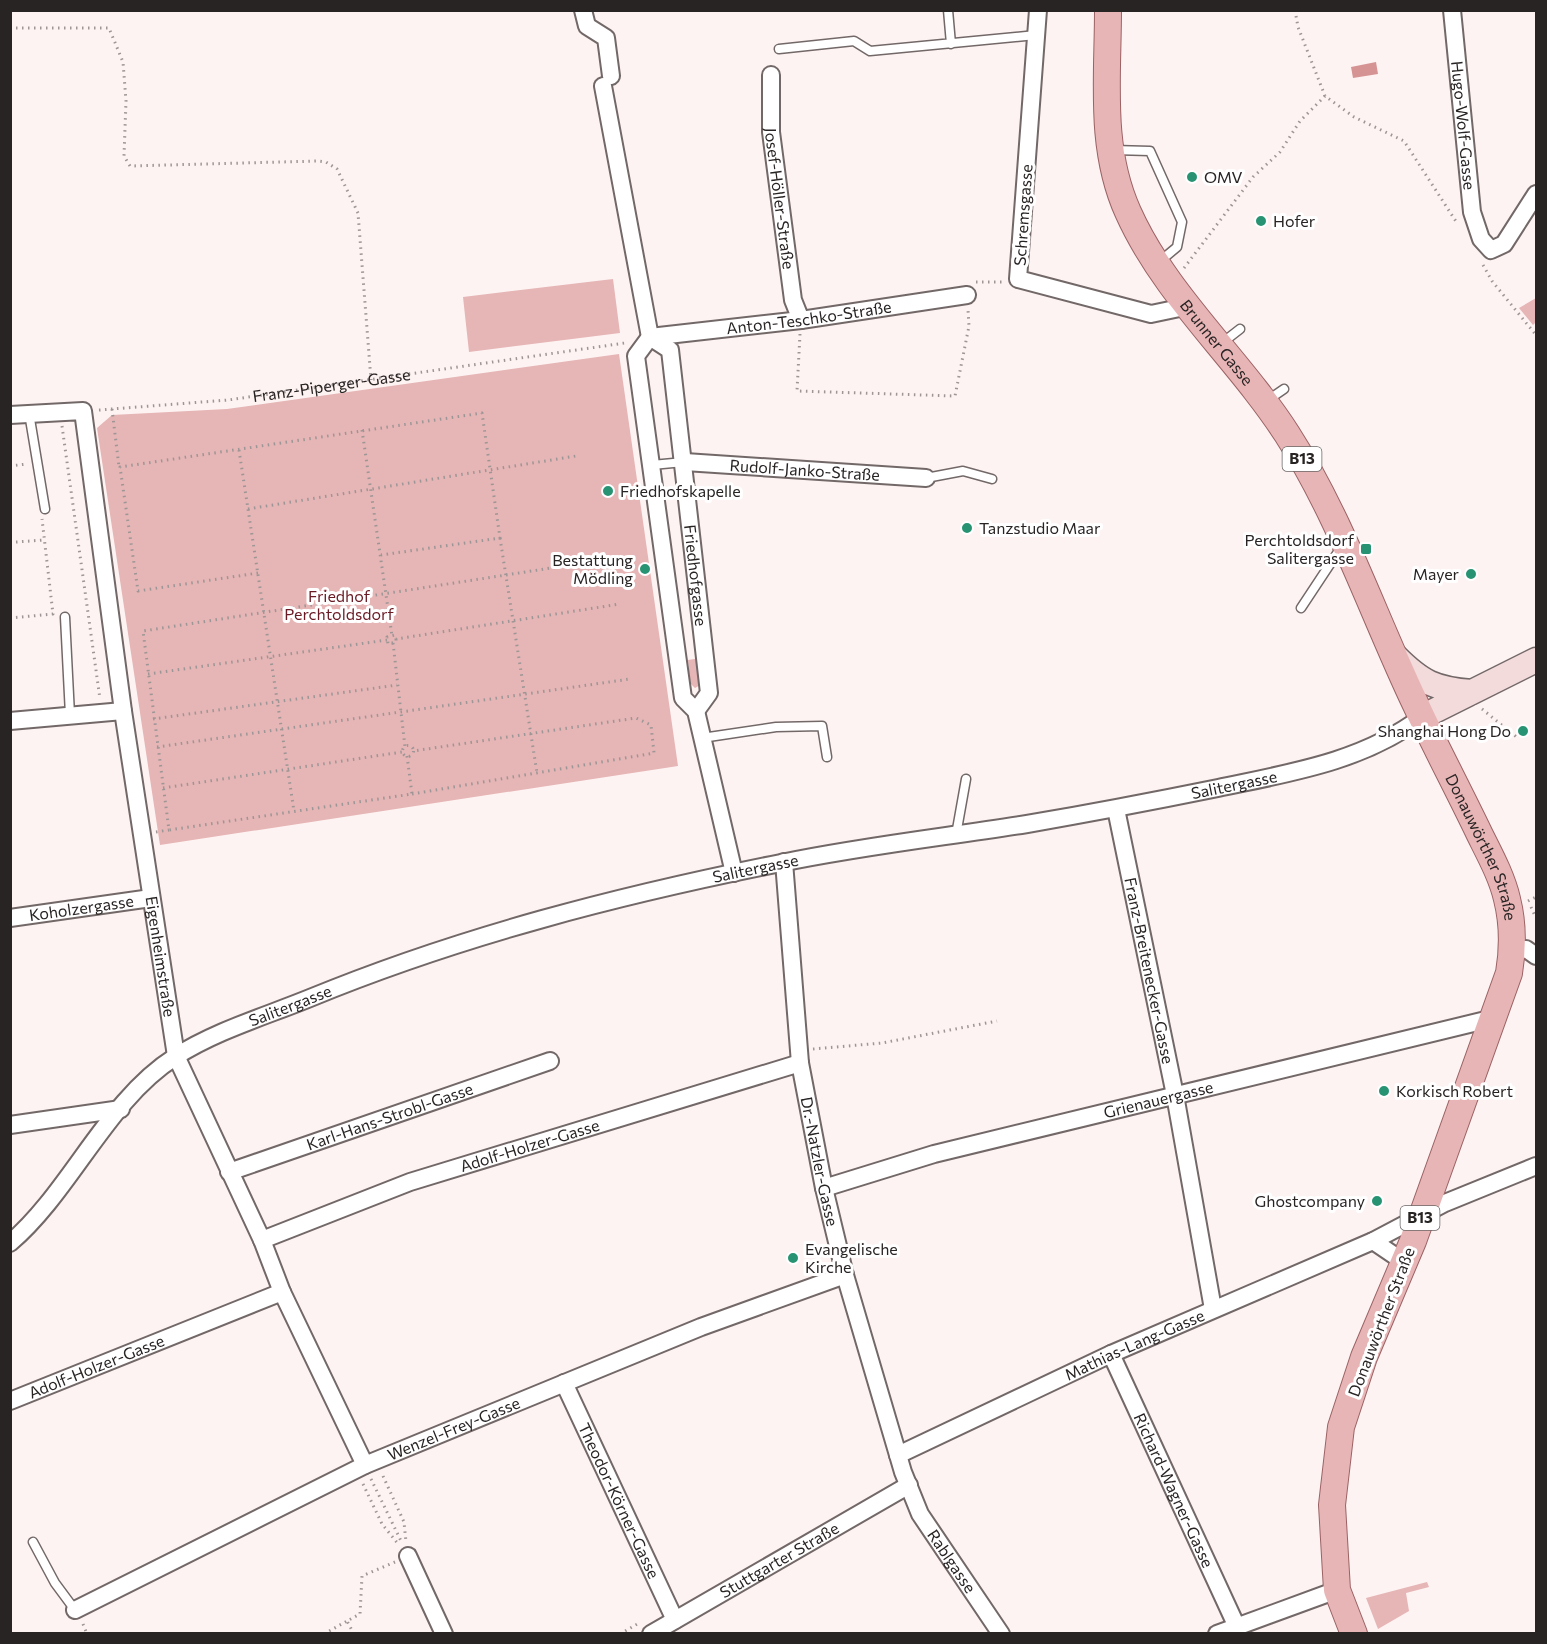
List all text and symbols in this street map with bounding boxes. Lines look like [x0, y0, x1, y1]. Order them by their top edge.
street label: Hugo-Wolf-Gasse [1448, 60, 1480, 191]
street label: Josef-Höller-Straße [762, 128, 799, 270]
street label: Schremsgasse [1009, 163, 1036, 267]
place label: OMV [1204, 167, 1242, 186]
marker: OMV [1185, 170, 1199, 184]
place label: Hofer [1273, 211, 1316, 230]
marker: Hofer [1254, 214, 1268, 228]
street label: Brunner Gasse [1177, 295, 1258, 389]
street label: Anton-Teschko-Straße [725, 297, 893, 337]
street label: Franz-Piperger-Gasse [251, 364, 412, 405]
road number: B13 [1282, 447, 1322, 471]
street label: Rudolf-Janko-Straße [729, 455, 881, 484]
place label: Friedhofskapelle [620, 481, 741, 500]
marker: Friedhofskapelle [601, 484, 615, 498]
place label: Tanzstudio Maar [979, 518, 1101, 537]
marker: Tanzstudio Maar [960, 521, 974, 535]
street label: Friedhofgasse [681, 523, 711, 627]
place label: Perchtoldsdorf Salitergasse [1245, 530, 1355, 567]
marker: Perchtoldsdorf Salitergasse [1359, 542, 1373, 556]
place label: Bestattung Mödling [552, 550, 633, 587]
marker: Bestattung Mödling [638, 562, 652, 576]
place label: Mayer [1413, 564, 1460, 583]
marker: Mayer [1464, 567, 1478, 581]
park label: Friedhof Perchtoldsdorf [284, 586, 394, 623]
place label: Shanghai Hong Do [1378, 721, 1511, 740]
marker: Shanghai Hong Do [1516, 724, 1530, 738]
street label: Salitergasse [1189, 766, 1279, 802]
street label: Donauwörther Straße [1442, 770, 1521, 922]
street label: Salitergasse [711, 850, 800, 886]
street label: Franz-Breitenecker-Gasse [1121, 876, 1178, 1065]
street label: Koholzergasse [28, 891, 135, 924]
street label: Eigenheimstraße [143, 895, 180, 1018]
street label: Salitergasse [246, 980, 334, 1030]
street label: Grienauergasse [1102, 1077, 1215, 1121]
street label: Karl-Hans-Strobl-Gasse [304, 1078, 475, 1154]
place label: Korkisch Robert [1396, 1081, 1513, 1100]
marker: Korkisch Robert [1377, 1084, 1391, 1098]
street label: Dr.-Natzler-Gasse [798, 1095, 843, 1228]
street label: Adolf-Holzer-Gasse [458, 1115, 601, 1175]
place label: Ghostcompany [1254, 1191, 1365, 1210]
marker: Ghostcompany [1370, 1194, 1384, 1208]
road number: B13 [1400, 1206, 1440, 1230]
place label: Evangelische Kirche [805, 1239, 898, 1276]
street label: Donauwörther Straße [1343, 1244, 1418, 1399]
marker: Evangelische Kirche [786, 1251, 800, 1265]
street label: Mathias-Lang-Gasse [1061, 1305, 1207, 1384]
street label: Adolf-Holzer-Gasse [25, 1330, 167, 1402]
street label: Wenzel-Frey-Gasse [384, 1392, 522, 1464]
street label: Richard-Wagner-Gasse [1130, 1410, 1218, 1570]
street label: Theodor-Körner-Gasse [575, 1420, 664, 1581]
street label: Stuttgarter Straße [716, 1518, 842, 1601]
street label: Rablgasse [924, 1526, 980, 1596]

